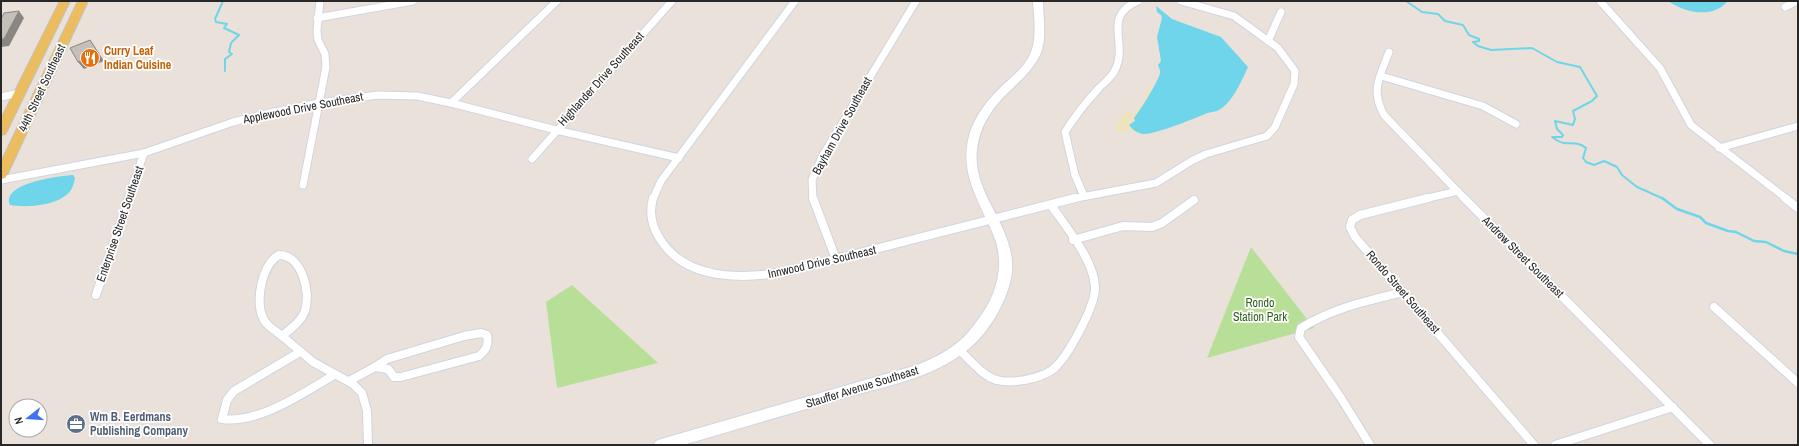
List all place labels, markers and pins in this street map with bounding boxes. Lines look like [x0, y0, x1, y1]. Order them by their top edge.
place label: Curry Leaf Indian Cuisine [104, 43, 172, 73]
restaurant icon: Curry Leaf Indian Cuisine [79, 47, 101, 69]
place label: Wm B. Eerdmans Publishing Company [90, 409, 188, 439]
office icon: Wm B. Eerdmans Publishing Company [65, 413, 87, 435]

